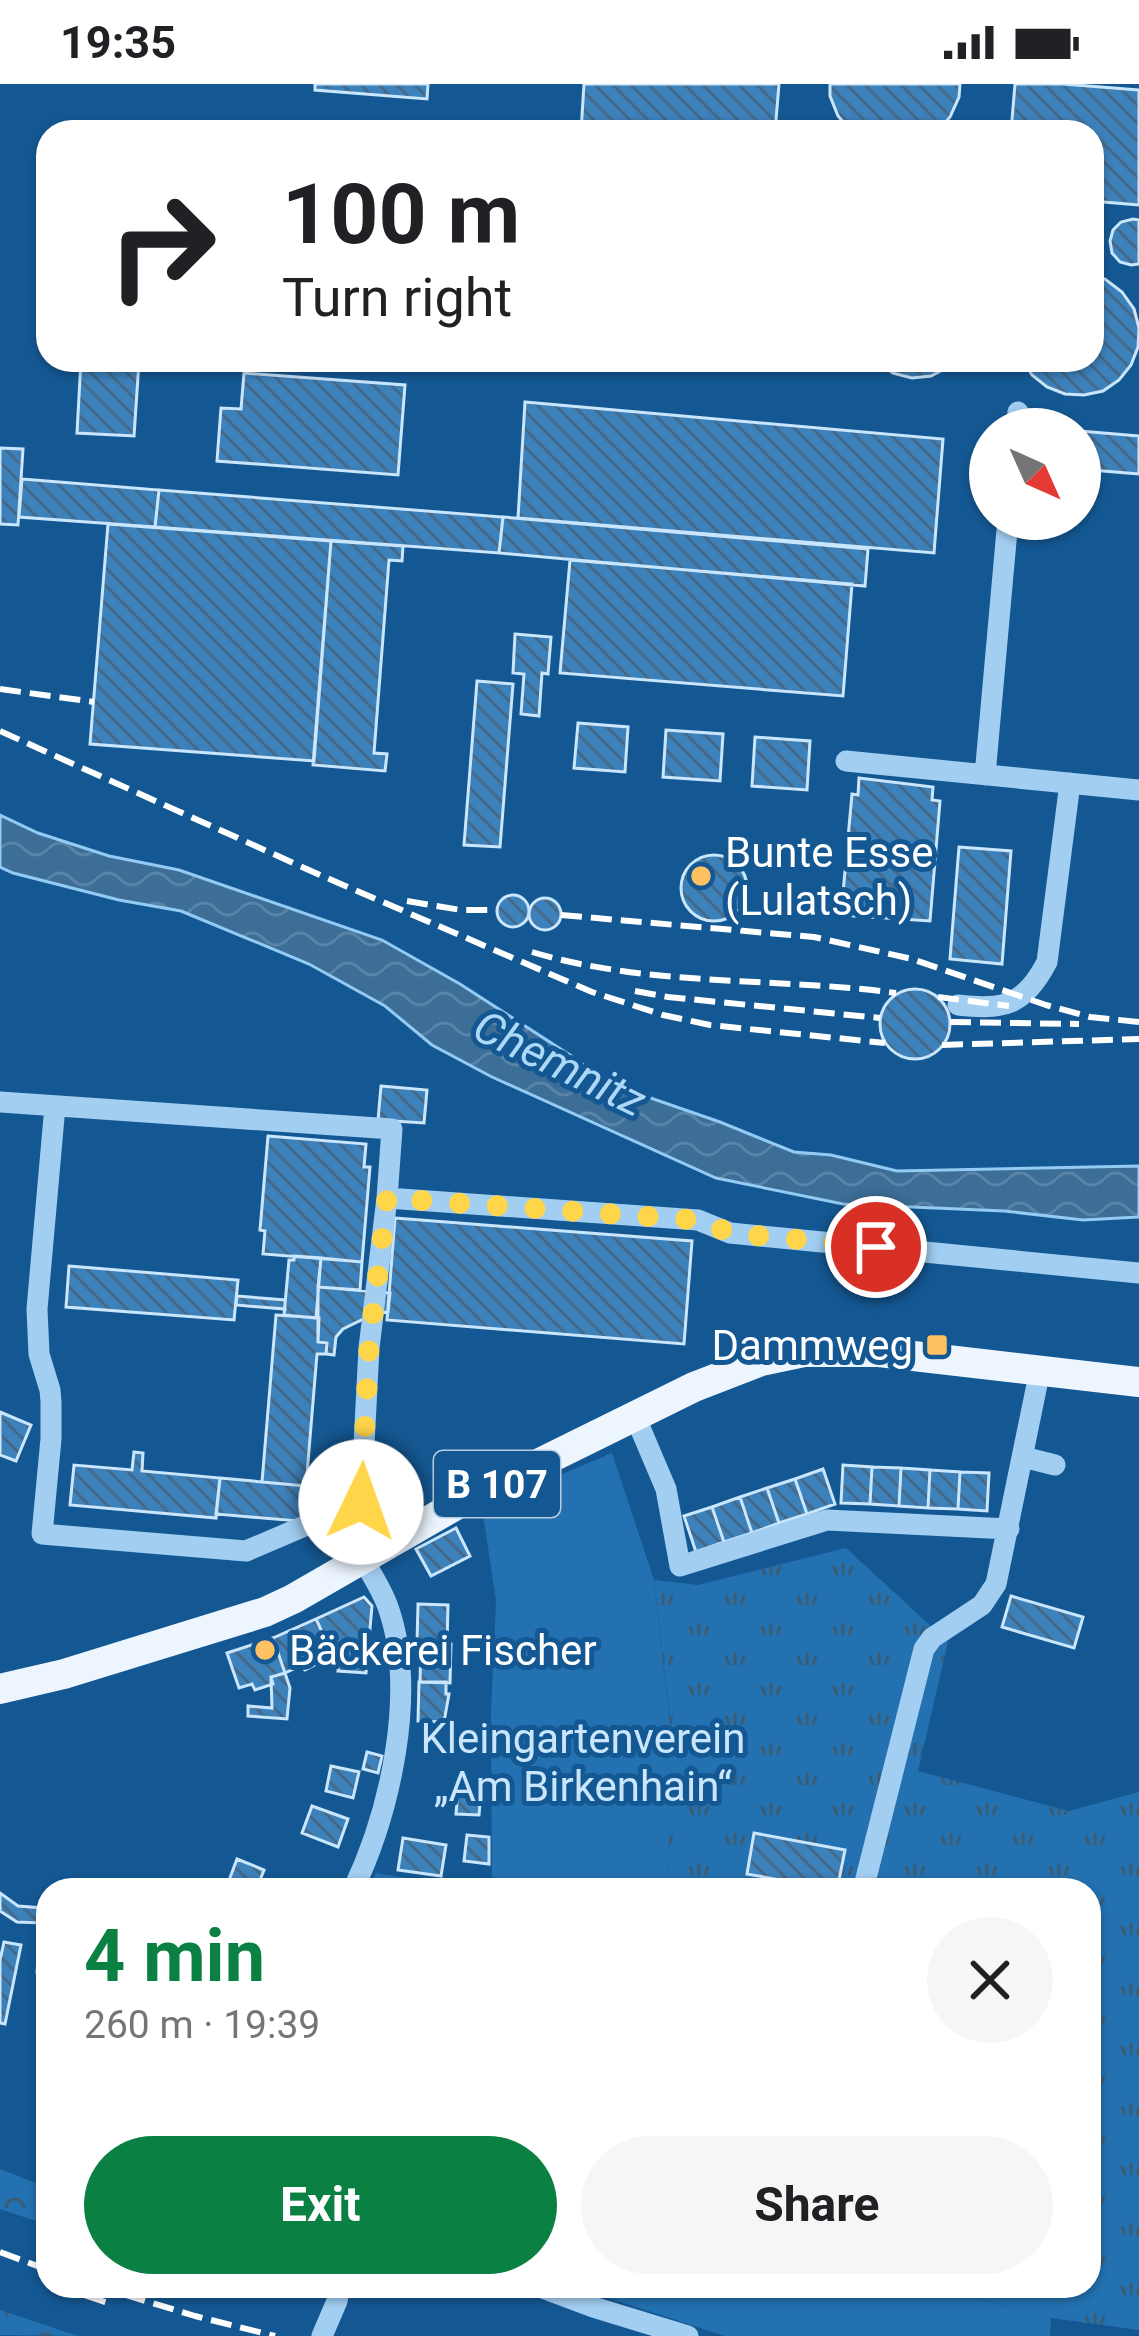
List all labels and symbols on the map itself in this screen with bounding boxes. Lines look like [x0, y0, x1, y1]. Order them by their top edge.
north arrow [969, 408, 1101, 540]
place label: Bunte Esse (Lulatsch) [725, 828, 933, 925]
marker: Bunte Esse (Lulatsch) [688, 863, 714, 889]
water label: Chemnitz [465, 999, 655, 1128]
pin [825, 1196, 927, 1298]
place label: Dammweg [712, 1321, 913, 1370]
marker: Dammweg [924, 1332, 950, 1358]
position arrow [298, 1439, 424, 1565]
road number: B 107 [434, 1451, 560, 1517]
place label: Bäckerei Fischer [289, 1626, 597, 1675]
marker: Bäckerei Fischer [252, 1637, 278, 1663]
park label: Kleingartenverein „Am Birkenhain“ [420, 1714, 746, 1811]

